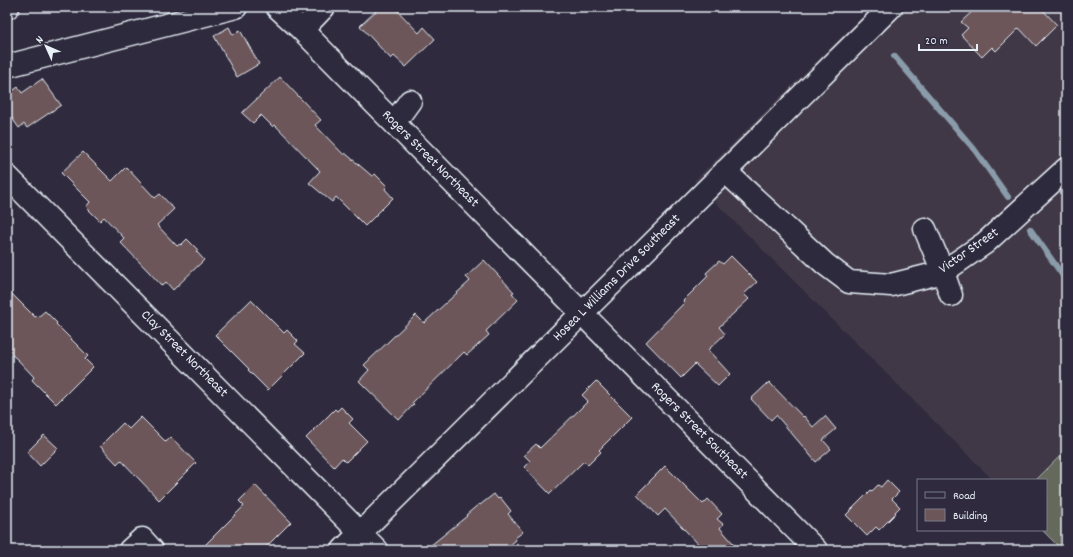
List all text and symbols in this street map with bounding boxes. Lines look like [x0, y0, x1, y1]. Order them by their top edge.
north arrow [26, 26, 66, 66]
scale bar [919, 26, 977, 52]
text: N [33, 32, 48, 48]
text: 20 m [925, 33, 948, 50]
street label: Rogers Street Northeast [377, 106, 483, 212]
street label: Hosea L Williams Drive Southeast [549, 210, 685, 346]
street label: Victor Street [935, 223, 1003, 279]
street label: Clay Street Northeast [136, 306, 232, 402]
street label: Rogers Street Southeast [646, 378, 752, 484]
legend [917, 479, 1047, 531]
text: Road [953, 488, 975, 505]
text: Building [953, 508, 988, 525]

